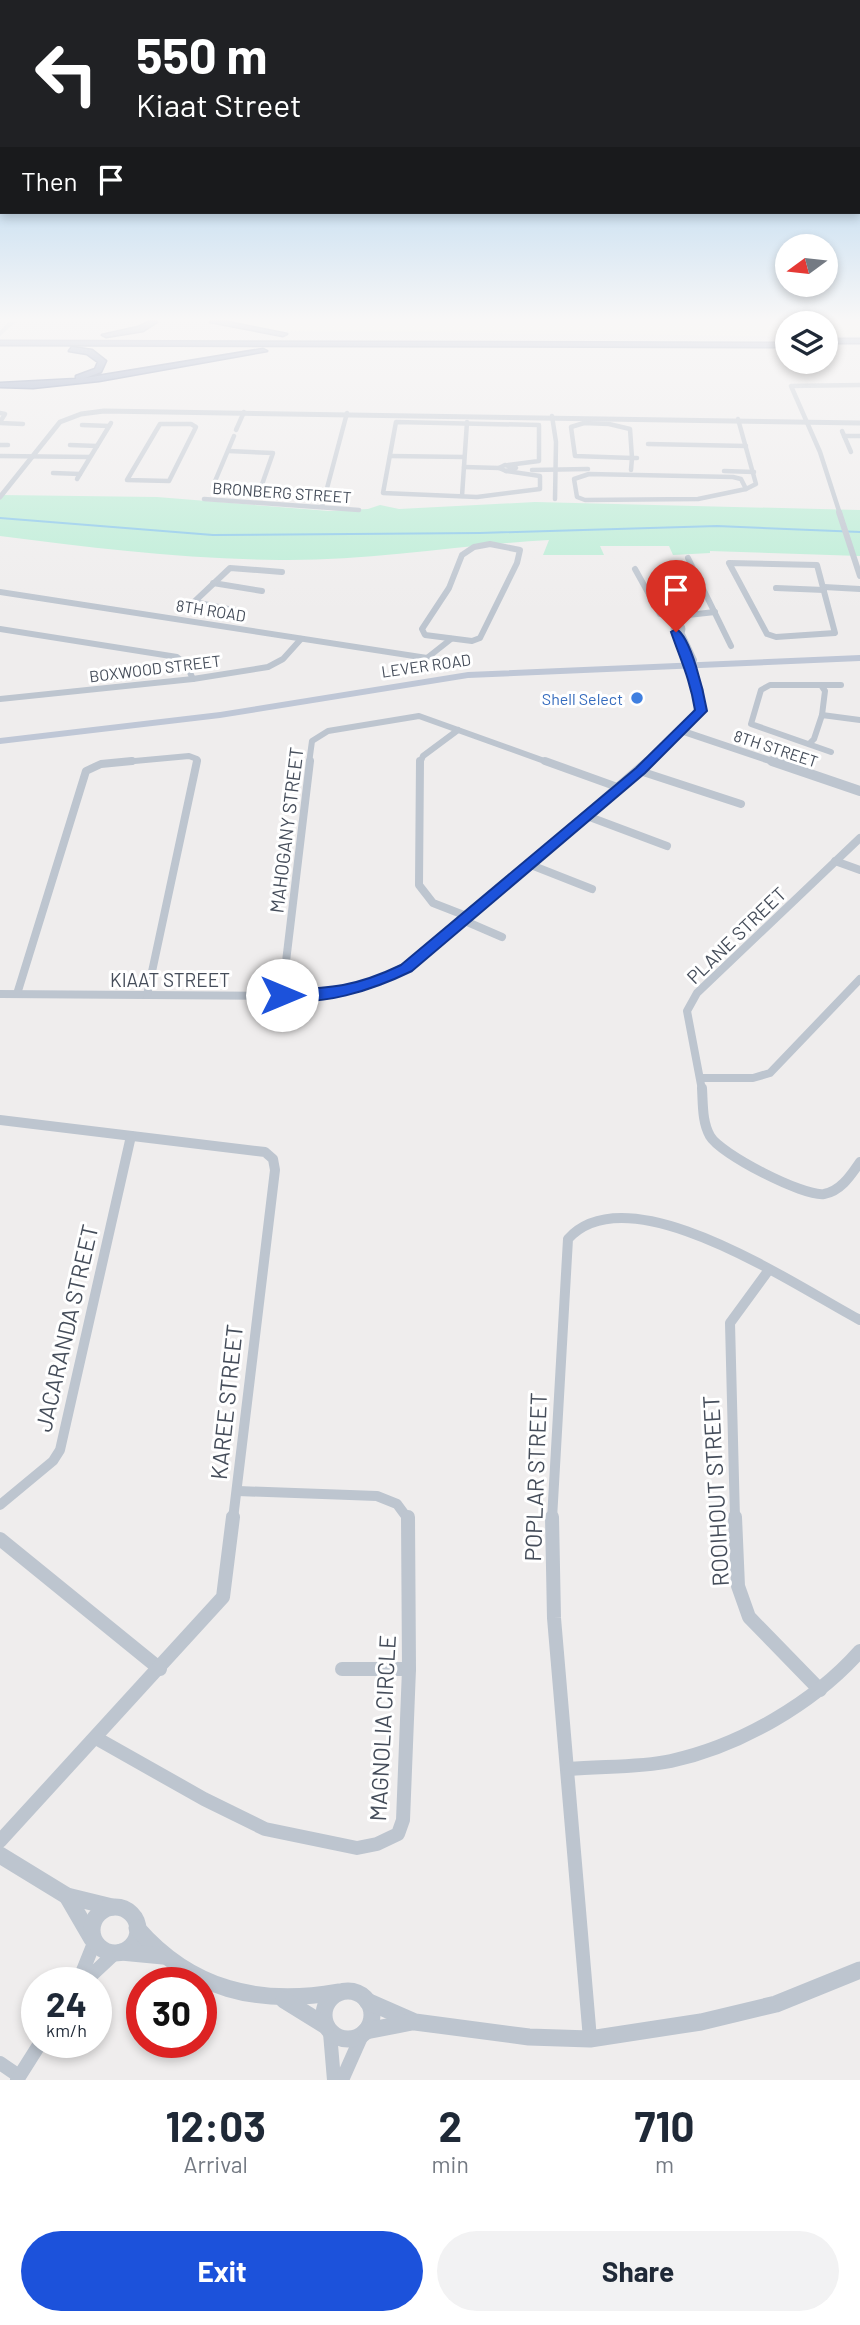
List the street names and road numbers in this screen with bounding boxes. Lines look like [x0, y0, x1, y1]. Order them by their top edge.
street label: BRONBERG STREET [212, 478, 352, 506]
street label: 8TH ROAD [175, 595, 247, 625]
street label: LEVER ROAD [380, 649, 472, 681]
street label: BOXWOOD STREET [88, 651, 222, 685]
street label: 8TH STREET [731, 725, 821, 771]
street label: MAHOGANY STREET [264, 746, 308, 914]
street label: PLANE STREET [682, 882, 790, 988]
street label: KIAAT STREET [110, 968, 230, 991]
street label: JACARANDA STREET [29, 1222, 103, 1434]
street label: KAREE STREET [204, 1323, 248, 1481]
street label: POPLAR STREET [518, 1392, 552, 1562]
street label: ROOIHOUT STREET [696, 1395, 734, 1587]
street label: MAGNOLIA CIRCLE [363, 1634, 401, 1822]

